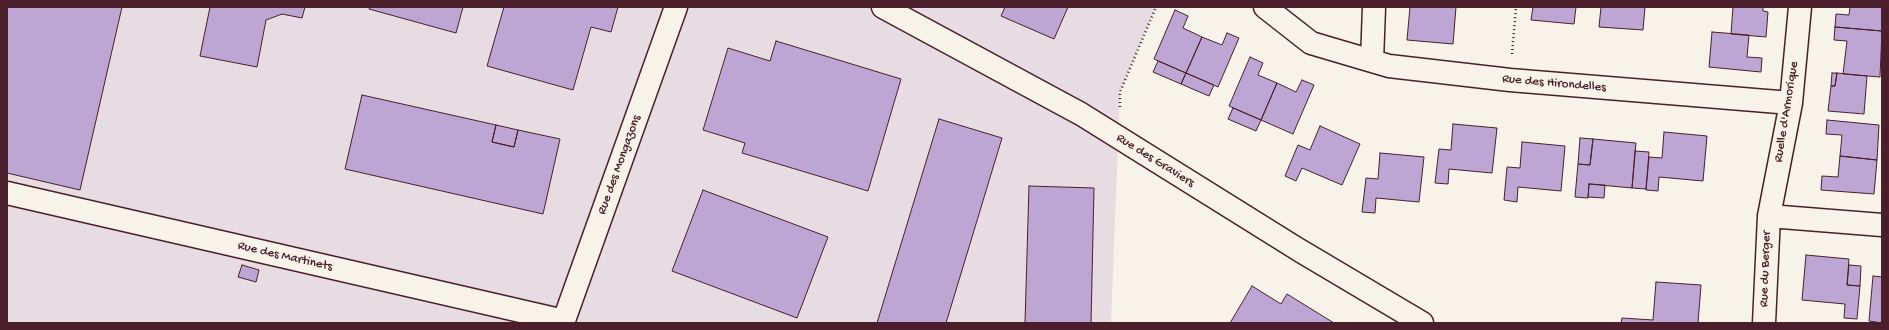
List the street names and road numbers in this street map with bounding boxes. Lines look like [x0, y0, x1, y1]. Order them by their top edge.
street label: Ruelle d'Armorique [1771, 60, 1803, 164]
street label: Rue des Hirondelles [1501, 72, 1607, 96]
street label: Rue des Mongazons [595, 113, 645, 217]
street label: Rue des Graviers [1113, 131, 1197, 191]
street label: Rue du Berger [1757, 231, 1775, 307]
street label: Rue des Martinets [236, 239, 334, 275]

